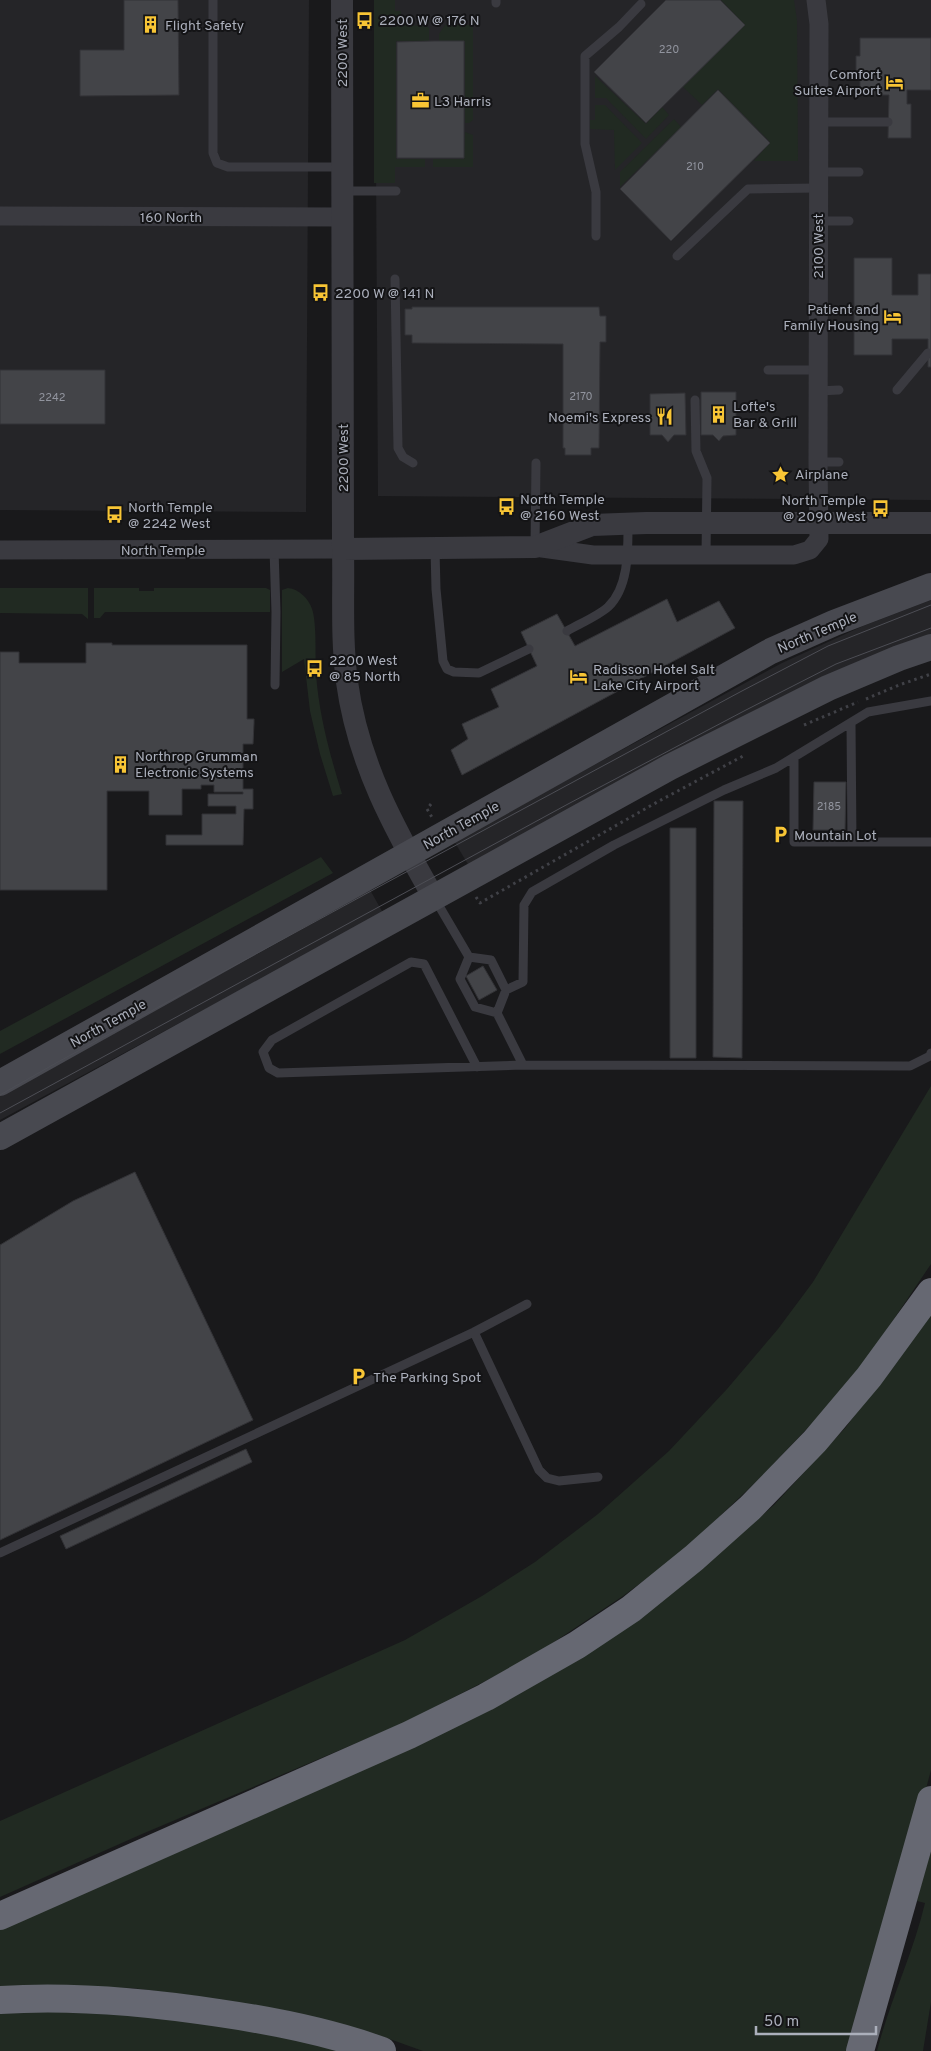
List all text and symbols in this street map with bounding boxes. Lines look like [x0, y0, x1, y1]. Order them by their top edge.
bus stop icon: 2200 W @ 176 N [355, 10, 375, 30]
place label: 2200 W @ 176 N [379, 13, 480, 30]
building icon: Flight Safety [141, 15, 161, 35]
place label: Flight Safety [165, 18, 244, 35]
street label: 2200 West [335, 19, 352, 87]
house number: 220 [659, 43, 679, 57]
place label: Comfort Suites Airport [794, 67, 881, 100]
hotel icon: Comfort Suites Airport [885, 72, 905, 92]
office icon: L3 Harris [410, 91, 430, 111]
place label: L3 Harris [434, 94, 491, 111]
house number: 210 [686, 160, 704, 174]
street label: 160 North [140, 210, 202, 227]
street label: 2100 West [811, 213, 828, 279]
bus stop icon: 2200 W @ 141 N [311, 283, 331, 303]
place label: 2200 W @ 141 N [335, 286, 434, 303]
place label: Patient and Family Housing [783, 302, 879, 335]
hotel icon: Patient and Family Housing [883, 307, 903, 327]
house number: 2170 [569, 390, 593, 404]
house number: 2242 [39, 391, 65, 405]
place label: Lofte's Bar & Grill [733, 399, 797, 432]
building icon: Lofte's Bar & Grill [709, 404, 729, 424]
restaurant icon: Noemi's Express [655, 407, 675, 427]
place label: Noemi's Express [548, 410, 651, 427]
street label: 2200 West [336, 424, 353, 492]
place icon: Airplane [771, 464, 791, 484]
place label: Airplane [795, 467, 848, 484]
place label: North Temple @ 2160 West [520, 492, 605, 525]
place label: North Temple @ 2090 West [781, 493, 866, 526]
bus stop icon: North Temple @ 2160 West [496, 497, 516, 517]
bus stop icon: North Temple @ 2090 West [870, 498, 890, 518]
place label: North Temple @ 2242 West [128, 500, 213, 533]
bus stop icon: North Temple @ 2242 West [104, 505, 124, 525]
street label: North Temple [121, 543, 205, 560]
street label: North Temple [775, 609, 860, 658]
place label: 2200 West @ 85 North [329, 653, 400, 686]
bus stop icon: 2200 West @ 85 North [305, 658, 325, 678]
place label: Radisson Hotel Salt Lake City Airport [593, 662, 715, 695]
hotel icon: Radisson Hotel Salt Lake City Airport [569, 667, 589, 687]
place label: Northrop Grumman Electronic Systems [135, 749, 258, 782]
building icon: Northrop Grumman Electronic Systems [111, 754, 131, 774]
street label: North Temple [421, 798, 503, 854]
house number: 2185 [817, 800, 841, 814]
parking icon: Mountain Lot [770, 825, 790, 845]
place label: Mountain Lot [794, 828, 877, 845]
street label: North Temple [68, 996, 150, 1052]
parking icon: The Parking Spot [349, 1367, 369, 1387]
place label: The Parking Spot [373, 1370, 481, 1387]
scale bar [756, 2004, 876, 2036]
text: 50 m [764, 2013, 799, 2032]

